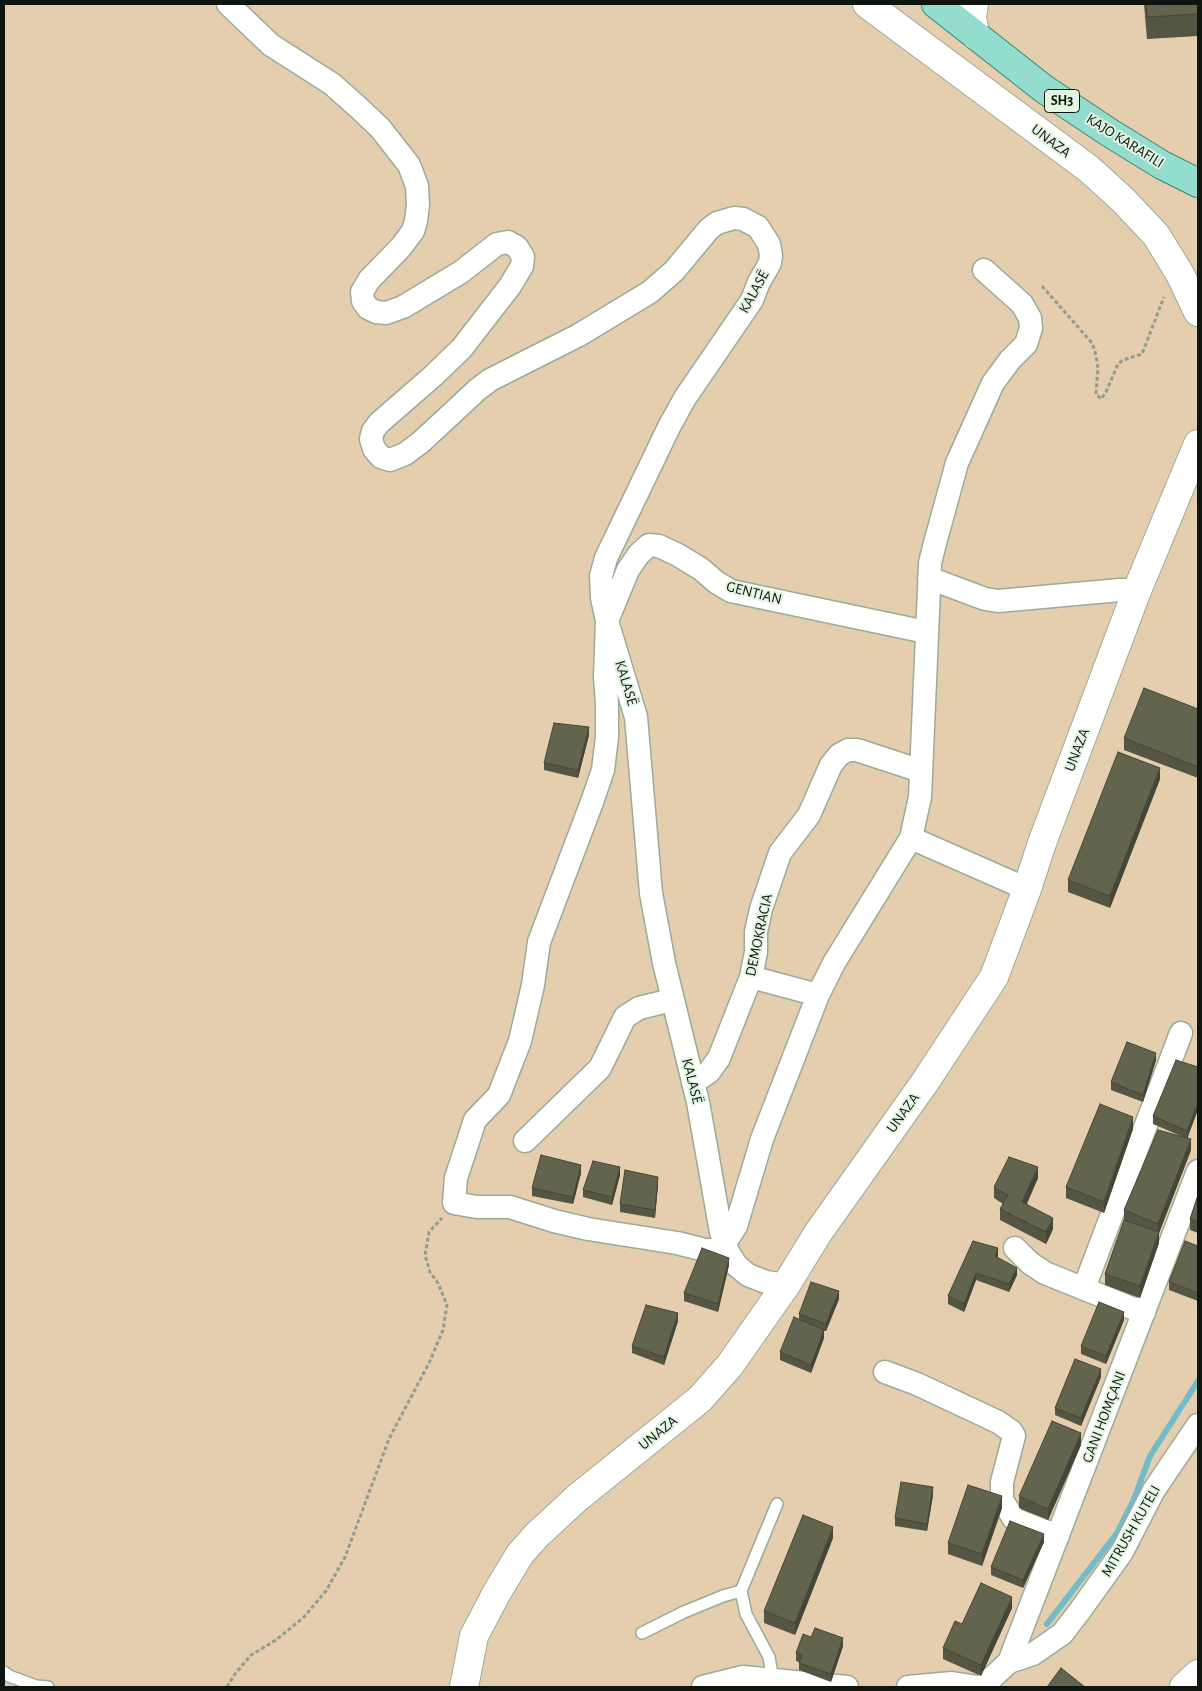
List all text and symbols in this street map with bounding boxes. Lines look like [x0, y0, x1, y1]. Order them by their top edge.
road number: SH3 [1044, 90, 1080, 112]
street label: KAJO KARAFILI [1083, 110, 1167, 172]
street label: UNAZA [1028, 120, 1074, 162]
street label: KALASË [735, 267, 773, 317]
street label: GENTIAN [724, 577, 784, 609]
street label: KALASË [611, 658, 641, 708]
street label: UNAZA [1061, 726, 1093, 774]
street label: DEMOKRACIA [741, 892, 777, 978]
street label: KALASË [678, 1056, 706, 1106]
street label: UNAZA [883, 1090, 923, 1136]
street label: GANI HOMÇANI [1078, 1369, 1130, 1465]
street label: UNAZA [635, 1412, 681, 1454]
street label: MITRUSH KUTELI [1098, 1482, 1164, 1580]

